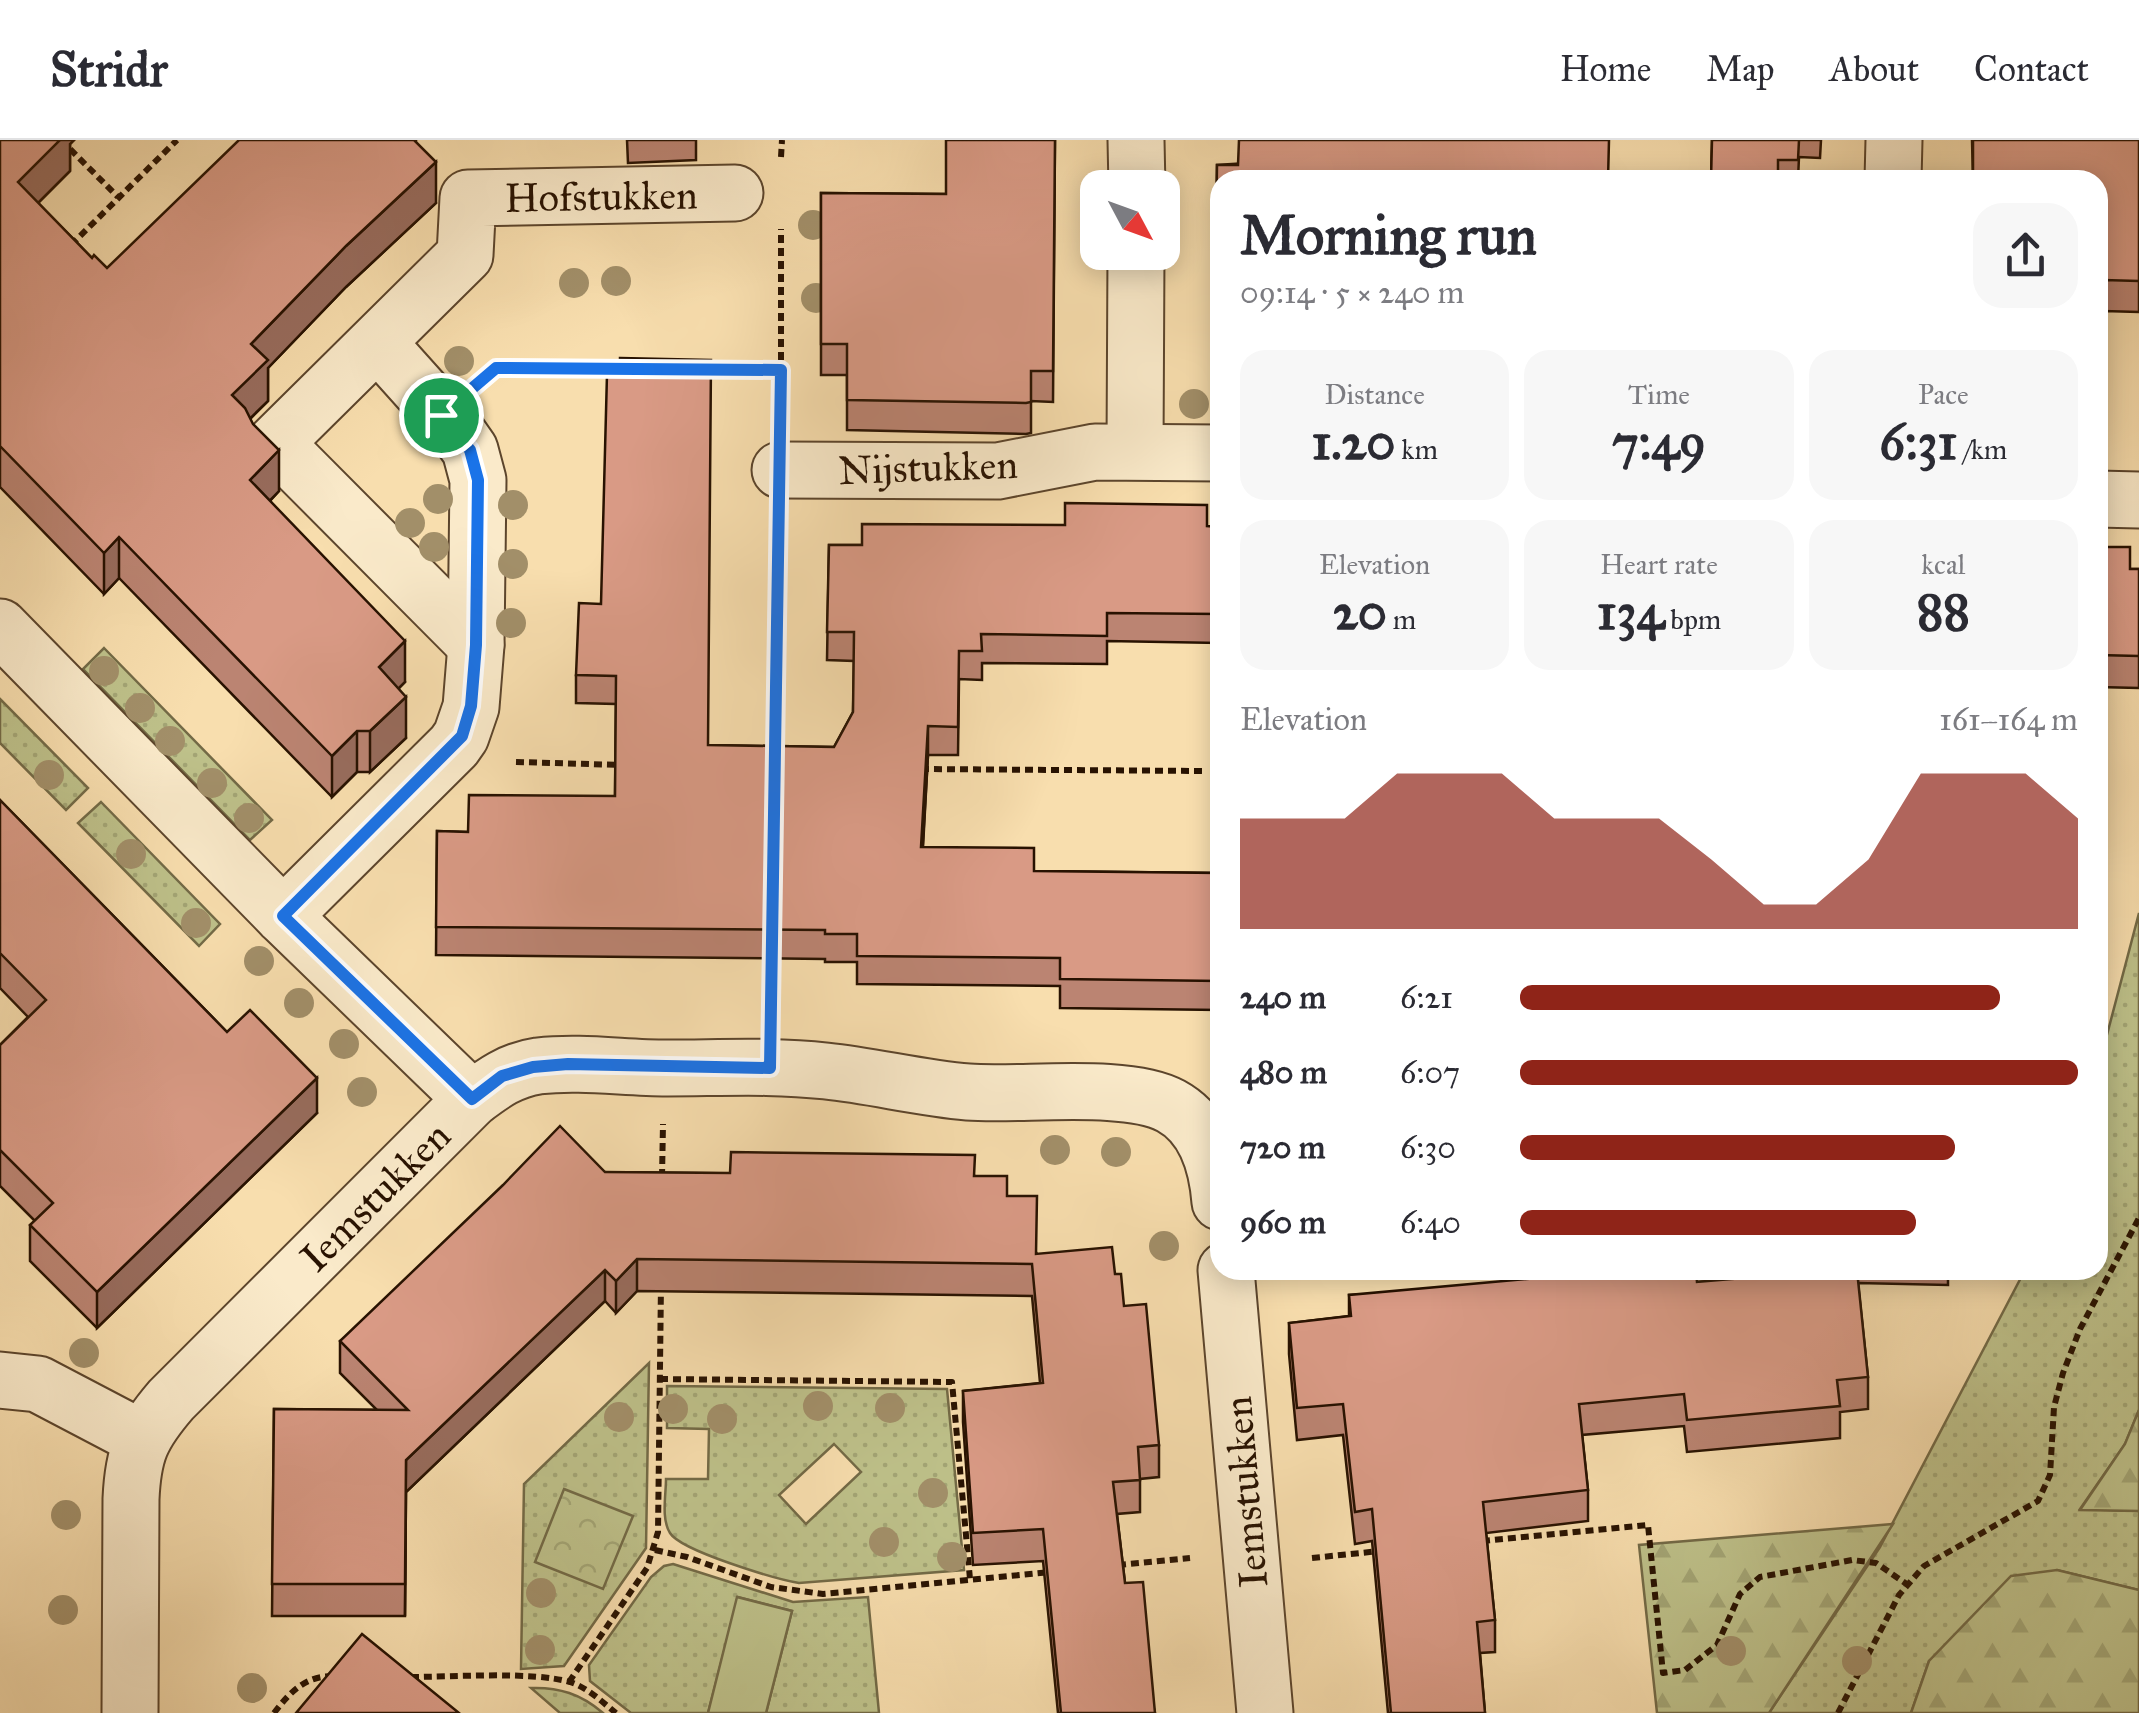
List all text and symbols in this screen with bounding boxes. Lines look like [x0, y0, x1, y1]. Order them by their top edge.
text: Stridr [50, 40, 168, 99]
text: Home [1560, 48, 1651, 91]
text: Map [1706, 48, 1775, 91]
text: About [1830, 48, 1919, 91]
text: Contact [1974, 48, 2089, 91]
street label: Hofstukken [504, 170, 698, 223]
north arrow [1080, 170, 1180, 270]
map controls [1080, 170, 1180, 270]
text: Morning run [1240, 202, 1537, 269]
button: share [1973, 203, 2078, 308]
text: 09:14 · 5 × 240 m [1240, 273, 1464, 312]
pin [399, 373, 484, 458]
text: Distance [1324, 377, 1425, 412]
text: Time [1628, 377, 1690, 412]
text: Pace [1918, 377, 1969, 412]
icon: arrive [414, 388, 469, 443]
text: 1.20 [1311, 412, 1395, 473]
text: 7:49 [1612, 412, 1706, 473]
text: 6:31 [1879, 412, 1957, 473]
text: km [1395, 432, 1438, 467]
text: /km [1957, 432, 2007, 467]
street label: Nijstukken [837, 440, 1019, 495]
text: Elevation [1319, 547, 1430, 582]
text: Heart rate [1600, 547, 1718, 582]
text: kcal [1921, 547, 1965, 582]
text: 20 [1333, 582, 1387, 643]
text: 134 [1597, 582, 1664, 643]
text: 88 [1917, 582, 1970, 643]
text: m [1387, 602, 1416, 637]
text: bpm [1664, 602, 1721, 637]
text: Elevation [1240, 700, 1367, 739]
text: 161–164 m [1939, 700, 2078, 739]
text: 240 m [1240, 978, 1326, 1017]
text: 6:21 [1400, 978, 1453, 1017]
text: 480 m [1240, 1053, 1327, 1092]
text: 6:07 [1400, 1053, 1460, 1092]
street label: Iemstukken [290, 1111, 460, 1281]
text: 720 m [1240, 1128, 1325, 1167]
text: 6:30 [1400, 1128, 1456, 1167]
text: 960 m [1240, 1203, 1326, 1242]
text: 6:40 [1400, 1203, 1461, 1242]
street label: Iemstukken [1213, 1394, 1278, 1590]

